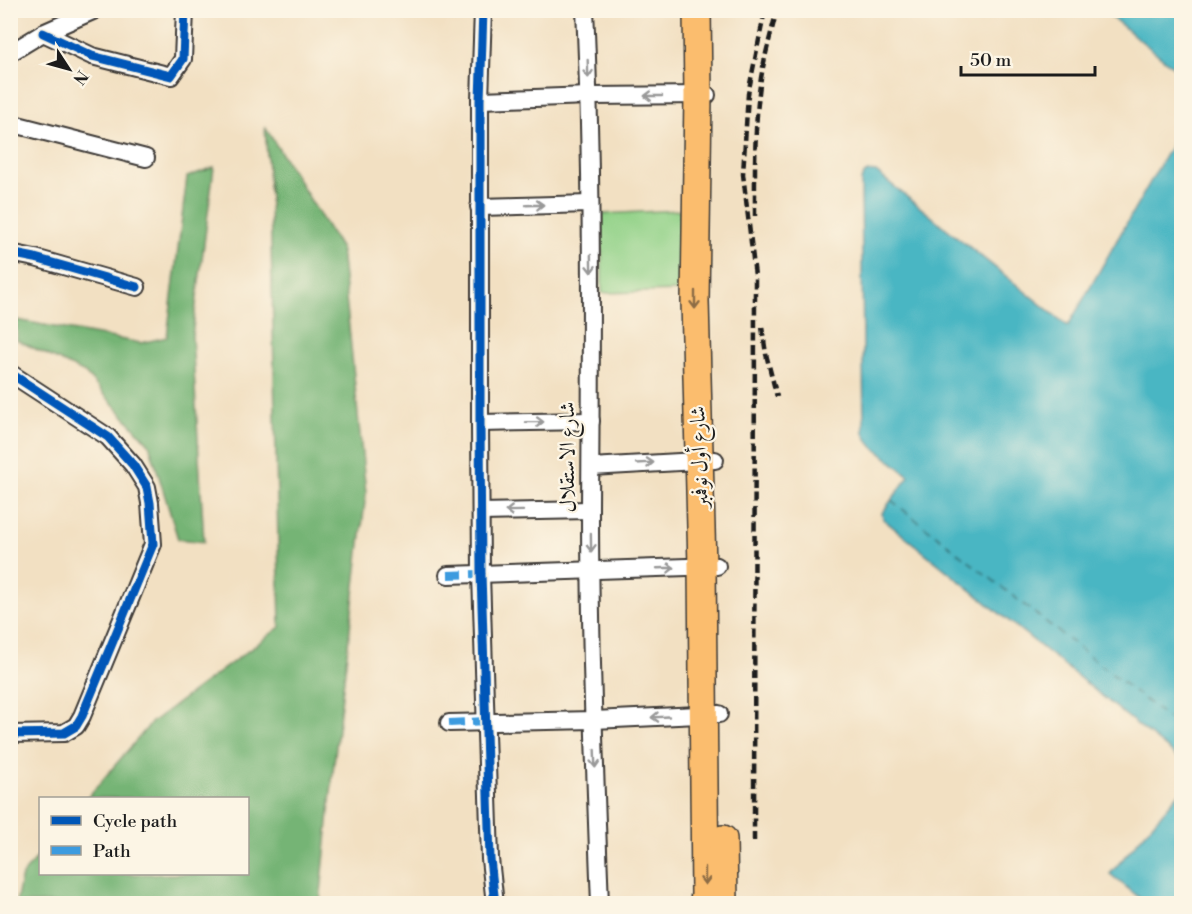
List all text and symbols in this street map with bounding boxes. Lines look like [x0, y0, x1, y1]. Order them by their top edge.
north arrow [39, 39, 99, 99]
scale bar [961, 39, 1094, 77]
text: 50 m [970, 49, 1012, 72]
one-way arrow [582, 58, 594, 78]
text: N [68, 66, 92, 89]
one-way arrow [643, 90, 663, 102]
one-way arrow [524, 200, 544, 211]
one-way arrow [585, 253, 597, 273]
one-way arrow [689, 289, 701, 309]
street label: شارع الاستقلال [555, 402, 585, 513]
street label: شارع أول نوفمبر [682, 405, 719, 511]
one-way arrow [525, 417, 545, 428]
one-way arrow [635, 458, 655, 469]
one-way arrow [505, 506, 525, 517]
one-way arrow [585, 532, 596, 552]
one-way arrow [655, 562, 675, 573]
one-way arrow [651, 712, 671, 723]
one-way arrow [589, 748, 601, 768]
legend [39, 797, 249, 875]
text: Cycle path [93, 810, 177, 833]
text: Path [93, 840, 131, 863]
one-way arrow [699, 865, 711, 885]

